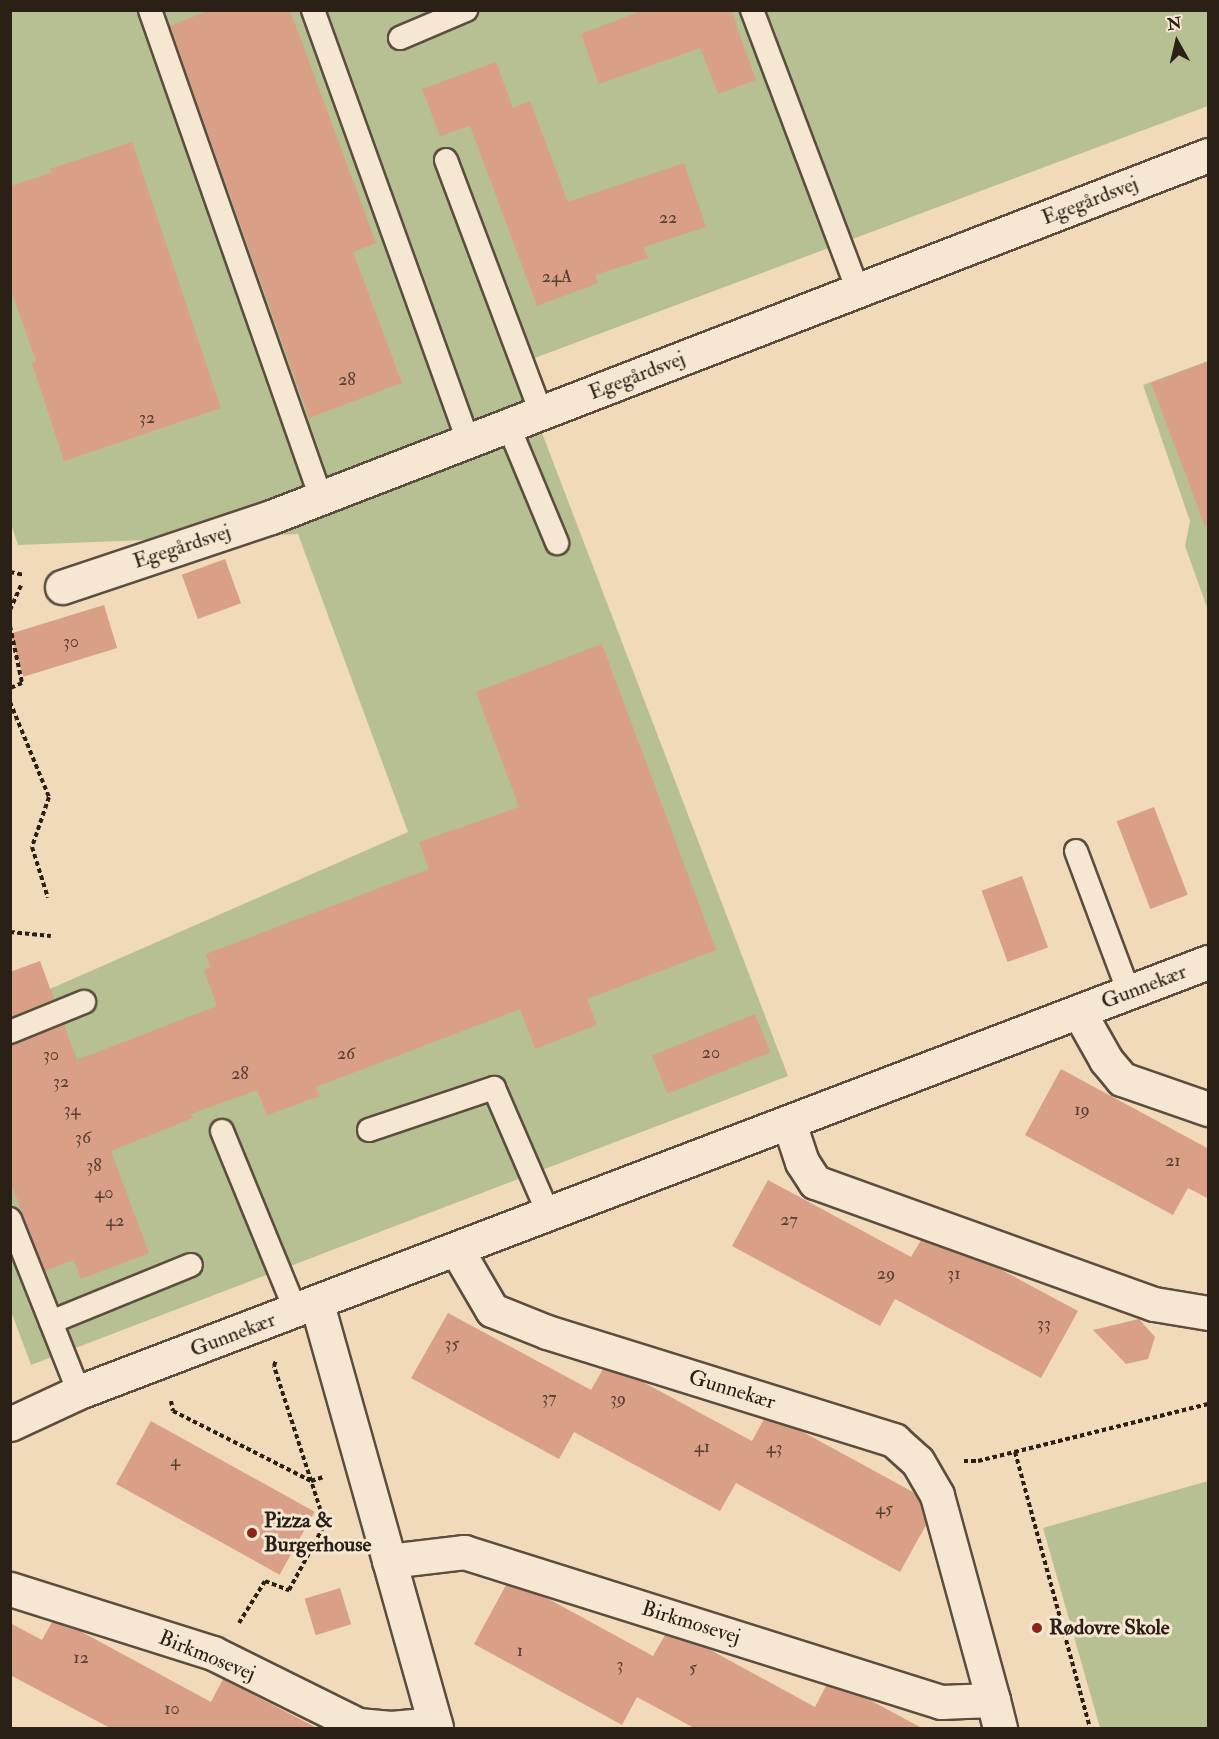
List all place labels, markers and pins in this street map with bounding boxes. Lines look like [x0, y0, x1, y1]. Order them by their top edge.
place label: Pizza & Burgerhouse [264, 1508, 371, 1558]
marker: Pizza & Burgerhouse [245, 1526, 259, 1540]
place label: Rødovre Skole [1049, 1615, 1170, 1641]
marker: Rødovre Skole [1030, 1621, 1044, 1635]

